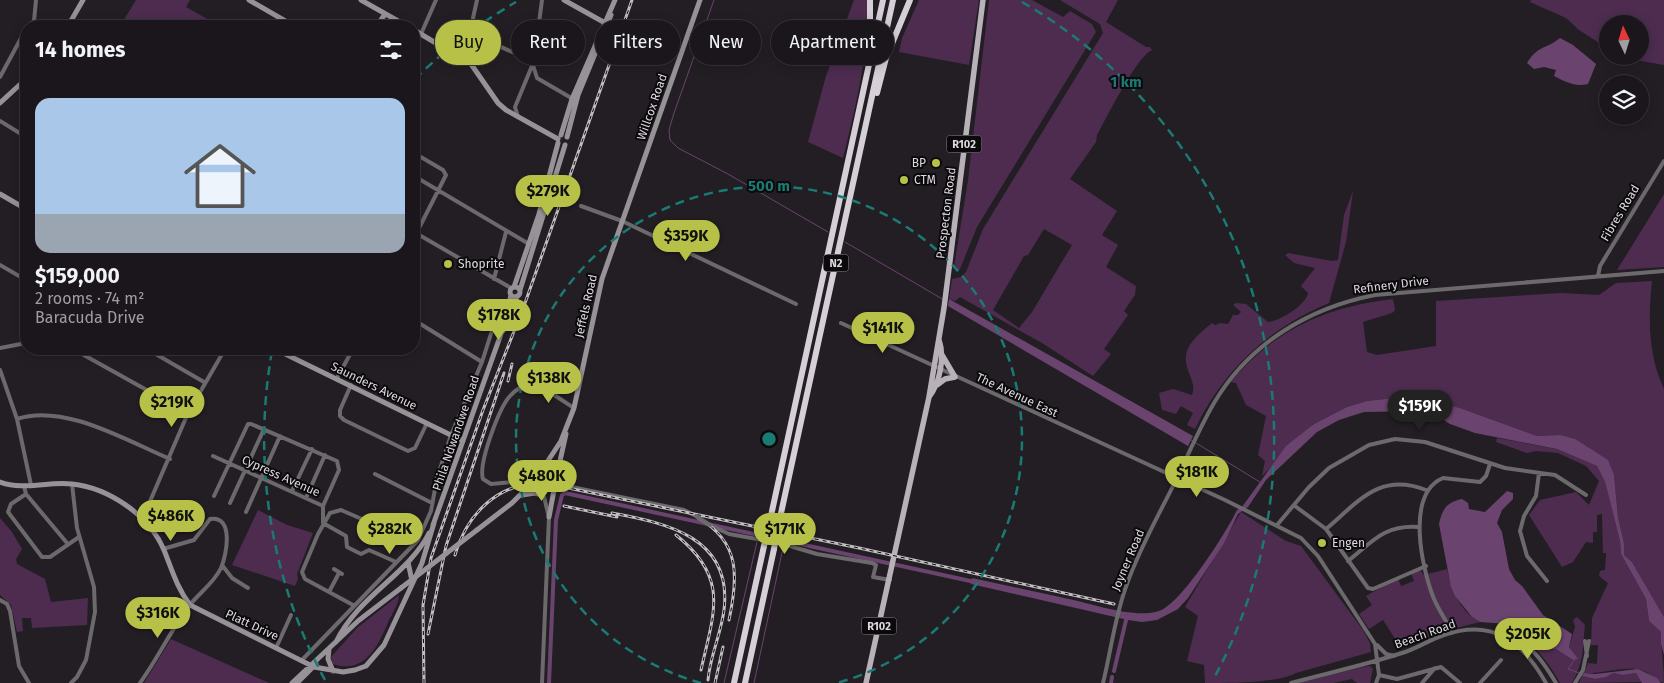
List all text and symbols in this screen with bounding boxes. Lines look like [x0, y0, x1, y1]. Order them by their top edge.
north arrow [1599, 15, 1649, 65]
map controls [1599, 15, 1649, 125]
chip: Buy [435, 20, 501, 65]
chip: Rent [511, 20, 585, 65]
chip: Filters [595, 20, 680, 65]
chip: New [690, 20, 761, 65]
chip: Apartment [771, 20, 894, 65]
icon: filters [377, 36, 405, 64]
text: 14 homes [35, 37, 125, 63]
street label: Willcox Road [634, 72, 670, 142]
text: 1 km [1110, 73, 1142, 91]
button: layers [1599, 75, 1649, 125]
icon: home [175, 131, 265, 221]
road number: R102 [946, 136, 982, 152]
place label: BP [912, 156, 926, 170]
marker: BP [930, 157, 942, 169]
street label: Prospecton Road [933, 166, 959, 260]
place label: CTM [914, 173, 936, 187]
pin: $279K [513, 174, 583, 217]
marker: CTM [898, 174, 910, 186]
text: 500 m [748, 177, 790, 195]
text: $279K [526, 181, 570, 200]
street label: Fibres Road [1598, 182, 1642, 244]
pin: $359K [651, 220, 721, 262]
text: $359K [664, 226, 708, 245]
road number: N2 [824, 254, 848, 272]
place label: Shoprite [458, 257, 504, 271]
marker: Shoprite [442, 258, 454, 270]
text: $159,000 [35, 263, 120, 289]
street label: Jeffels Road [572, 273, 600, 339]
street label: Refinery Drive [1352, 273, 1430, 297]
text: 2 rooms · 74 m² [35, 289, 144, 308]
pin: $178K [464, 298, 534, 341]
text: $178K [478, 305, 520, 324]
text: Baracuda Drive [35, 308, 145, 327]
pin: $141K [848, 312, 918, 354]
text: $141K [862, 318, 904, 337]
street label: Saunders Avenue [329, 359, 419, 413]
pin: $138K [514, 362, 584, 404]
text: $138K [527, 368, 571, 387]
street label: The Avenue East [974, 370, 1061, 420]
street label: Phila Ndwandwe Road [430, 374, 482, 492]
pin: $219K [137, 386, 207, 428]
pin: $159K [1385, 390, 1455, 432]
text: $219K [150, 392, 194, 411]
text: $159K [1398, 396, 1442, 415]
centre of rings [760, 430, 778, 448]
street label: Cypress Avenue [240, 453, 322, 499]
pin: $181K [1162, 456, 1232, 498]
pin: $480K [507, 460, 577, 502]
text: $181K [1176, 462, 1218, 481]
text: $480K [519, 466, 565, 485]
pin: $486K [136, 500, 206, 542]
text: $486K [148, 506, 194, 525]
pin: $282K [355, 512, 425, 555]
pin: $171K [750, 512, 820, 555]
text: $282K [368, 519, 412, 538]
text: $171K [765, 519, 805, 538]
street label: Joyner Road [1109, 527, 1147, 593]
place label: Engen [1332, 536, 1365, 550]
marker: Engen [1316, 537, 1328, 549]
pin: $316K [123, 596, 193, 639]
text: $316K [136, 603, 180, 622]
street label: Platt Drive [223, 607, 281, 643]
street label: Beach Road [1393, 616, 1457, 652]
road number: R102 [862, 618, 896, 634]
pin: $205K [1493, 618, 1563, 660]
text: $205K [1506, 624, 1550, 643]

